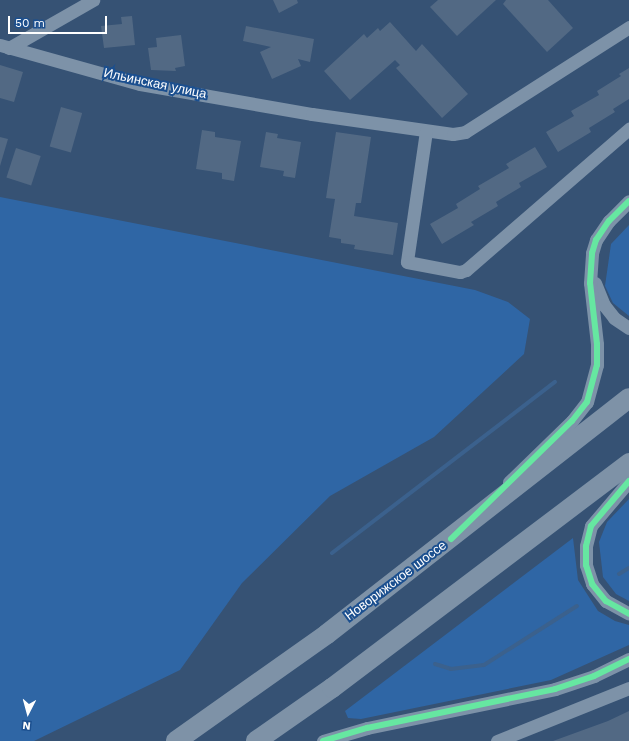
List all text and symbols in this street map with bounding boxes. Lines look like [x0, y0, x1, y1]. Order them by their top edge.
scale bar [10, 8, 109, 34]
text: 50 m [15, 16, 45, 30]
street label: Ильинская улица [102, 65, 208, 103]
street label: Новорижское шоссе [342, 538, 450, 624]
north arrow [8, 693, 48, 733]
text: N [22, 719, 31, 732]

